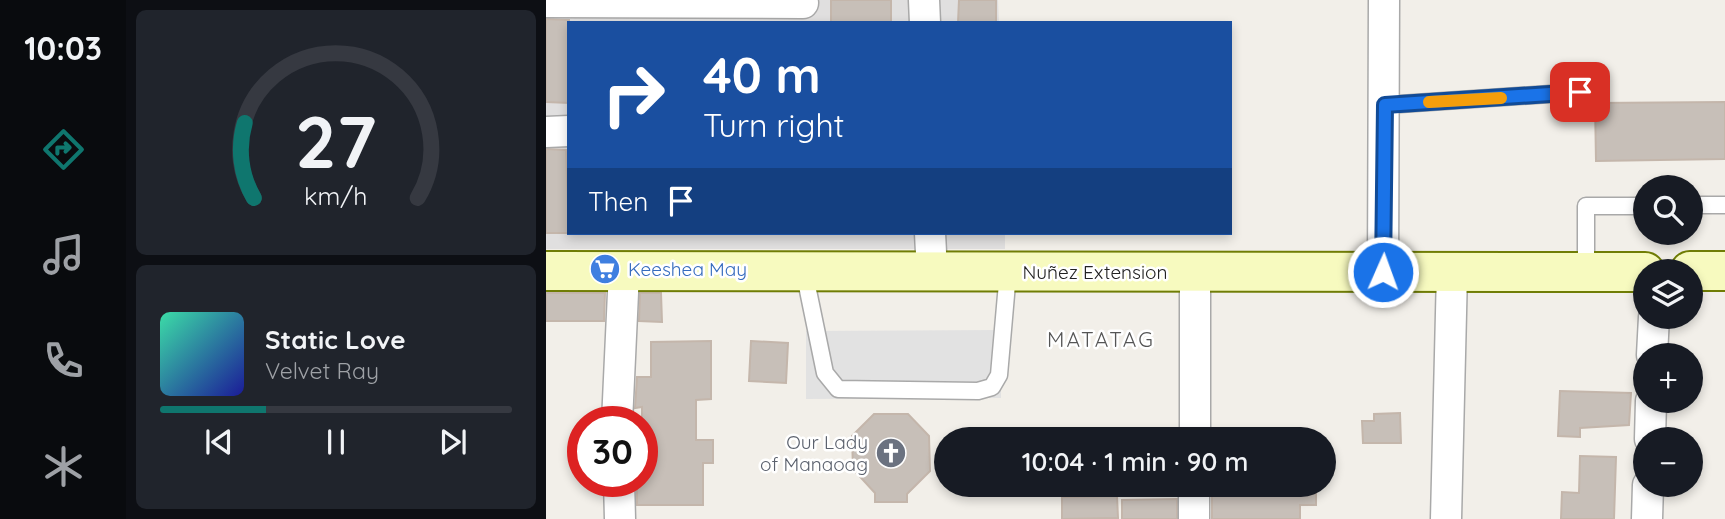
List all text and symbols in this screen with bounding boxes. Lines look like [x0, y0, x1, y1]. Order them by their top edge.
text: 10:03 [24, 28, 102, 68]
text: 40 m [703, 44, 821, 105]
icon: right [588, 49, 679, 140]
pin [1550, 62, 1610, 122]
icon: arrive [1561, 73, 1599, 111]
text: 27 [295, 96, 377, 187]
text: Turn right [703, 105, 844, 145]
icon: directions [39, 125, 88, 174]
map controls [1633, 175, 1703, 497]
button: search [1633, 175, 1703, 245]
text: km/h [304, 180, 368, 211]
icon: arrive [662, 182, 700, 220]
text: Then [588, 185, 648, 218]
icon: music [39, 230, 88, 279]
position arrow [1346, 235, 1420, 309]
supermarket icon: Keeshea May [588, 252, 622, 286]
place label: Keeshea May [628, 257, 747, 281]
button: layers [1633, 259, 1703, 329]
street label: Nuñez Extension [1022, 260, 1168, 284]
text: Static Love [265, 323, 406, 356]
district label: MATATAG [1047, 326, 1155, 352]
icon: phone [39, 336, 88, 385]
button: + [1633, 343, 1703, 413]
text: Velvet Ray [265, 356, 379, 385]
speed limit sign: 30 [567, 406, 658, 497]
icon: previous [200, 423, 238, 461]
icon: pause [317, 423, 355, 461]
icon: next [434, 423, 472, 461]
button: − [1633, 427, 1703, 497]
place label: Our Lady of Manaoag [760, 430, 868, 476]
church icon: Our Lady of Manaoag [874, 436, 908, 470]
icon: climate [39, 442, 88, 491]
text: 10:04 · 1 min · 90 m [1022, 445, 1248, 478]

